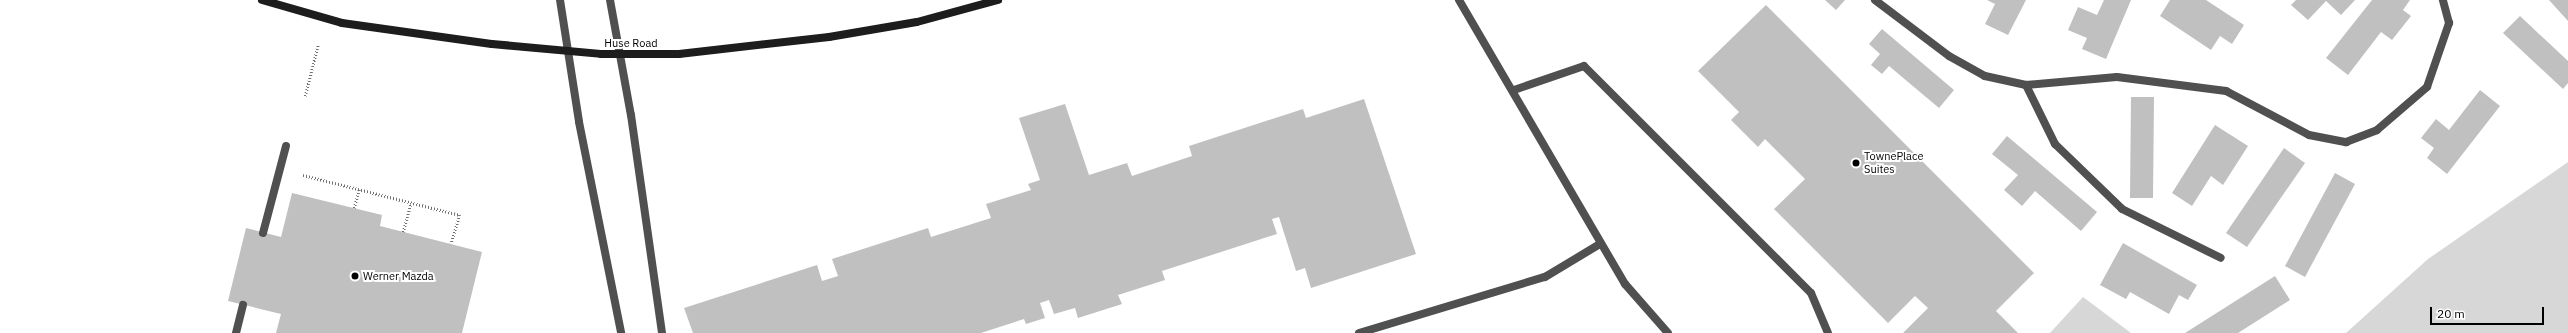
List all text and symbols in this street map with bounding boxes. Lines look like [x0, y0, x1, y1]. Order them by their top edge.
street label: Huse Road [604, 36, 658, 50]
place label: TownePlace Suites [1864, 150, 1923, 176]
marker: TownePlace Suites [1851, 158, 1861, 168]
place label: Werner Mazda [363, 269, 434, 283]
marker: Werner Mazda [350, 271, 360, 281]
scale bar [2432, 299, 2546, 325]
text: 20 m [2437, 306, 2465, 321]

